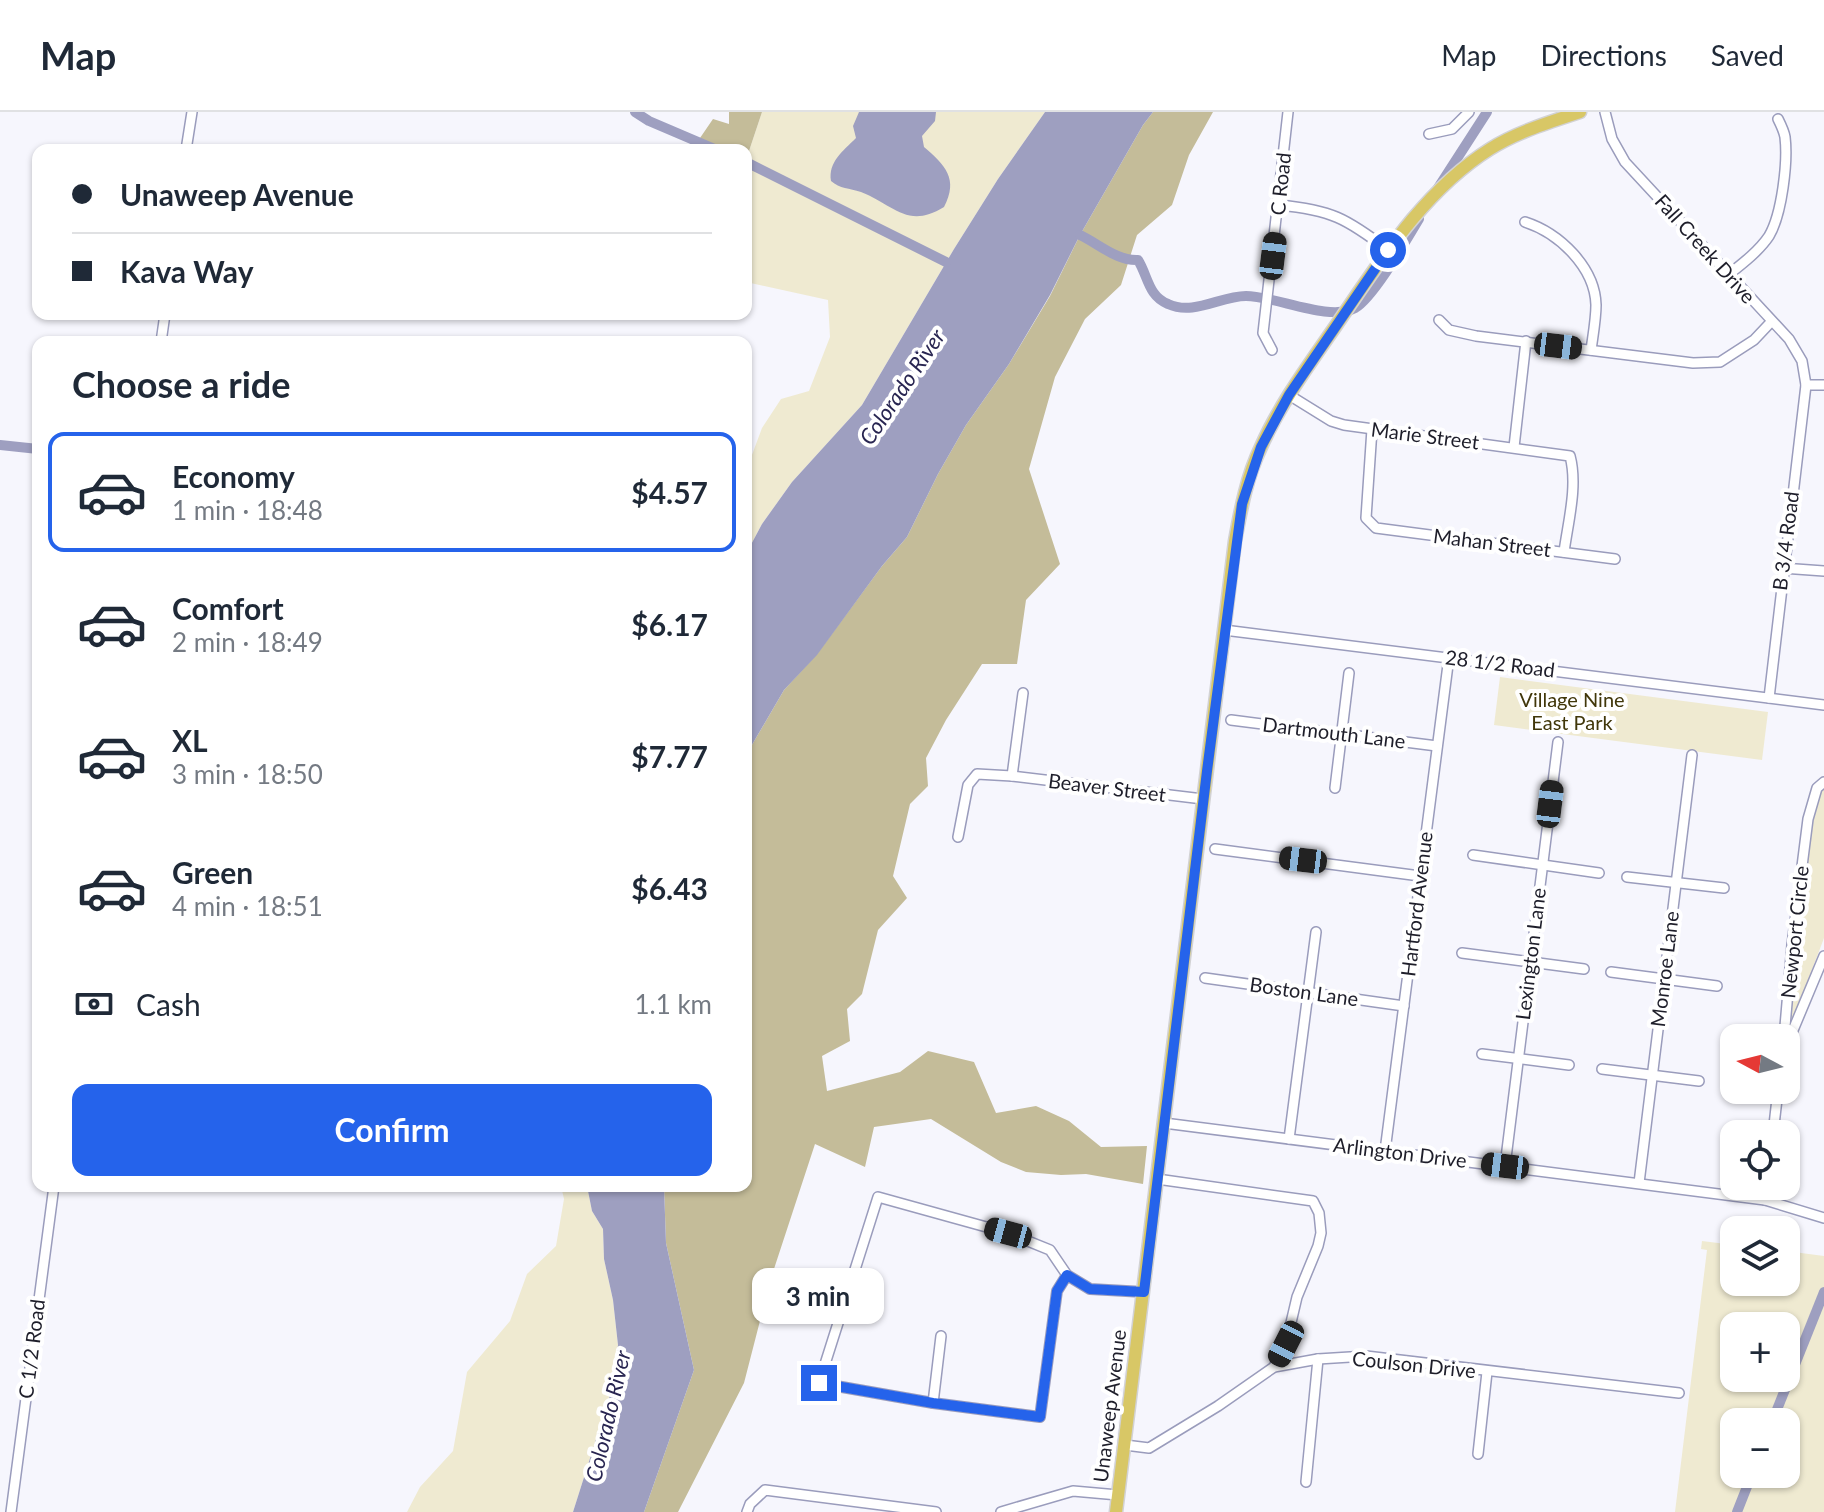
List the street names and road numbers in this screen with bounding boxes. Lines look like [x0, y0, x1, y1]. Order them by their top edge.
street label: C Road [1265, 151, 1295, 216]
street label: Fall Creek Drive [1650, 189, 1761, 308]
street label: Marie Street [1370, 416, 1480, 454]
street label: B 3/4 Road [1767, 490, 1803, 592]
street label: Mahan Street [1432, 523, 1552, 561]
street label: 28 1/2 Road [1444, 644, 1556, 682]
street label: Dartmouth Lane [1261, 711, 1407, 753]
street label: Beaver Street [1047, 768, 1167, 806]
street label: Hartford Avenue [1395, 830, 1437, 978]
street label: Newport Circle [1775, 864, 1813, 999]
street label: Lexington Lane [1510, 886, 1550, 1021]
street label: Monroe Lane [1645, 910, 1683, 1028]
street label: Boston Lane [1248, 972, 1360, 1011]
street label: Arlington Drive [1332, 1132, 1468, 1172]
street label: C 1/2 Road [13, 1298, 49, 1400]
street label: Unaweep Avenue [1088, 1328, 1130, 1484]
street label: Coulson Drive [1351, 1346, 1477, 1382]

